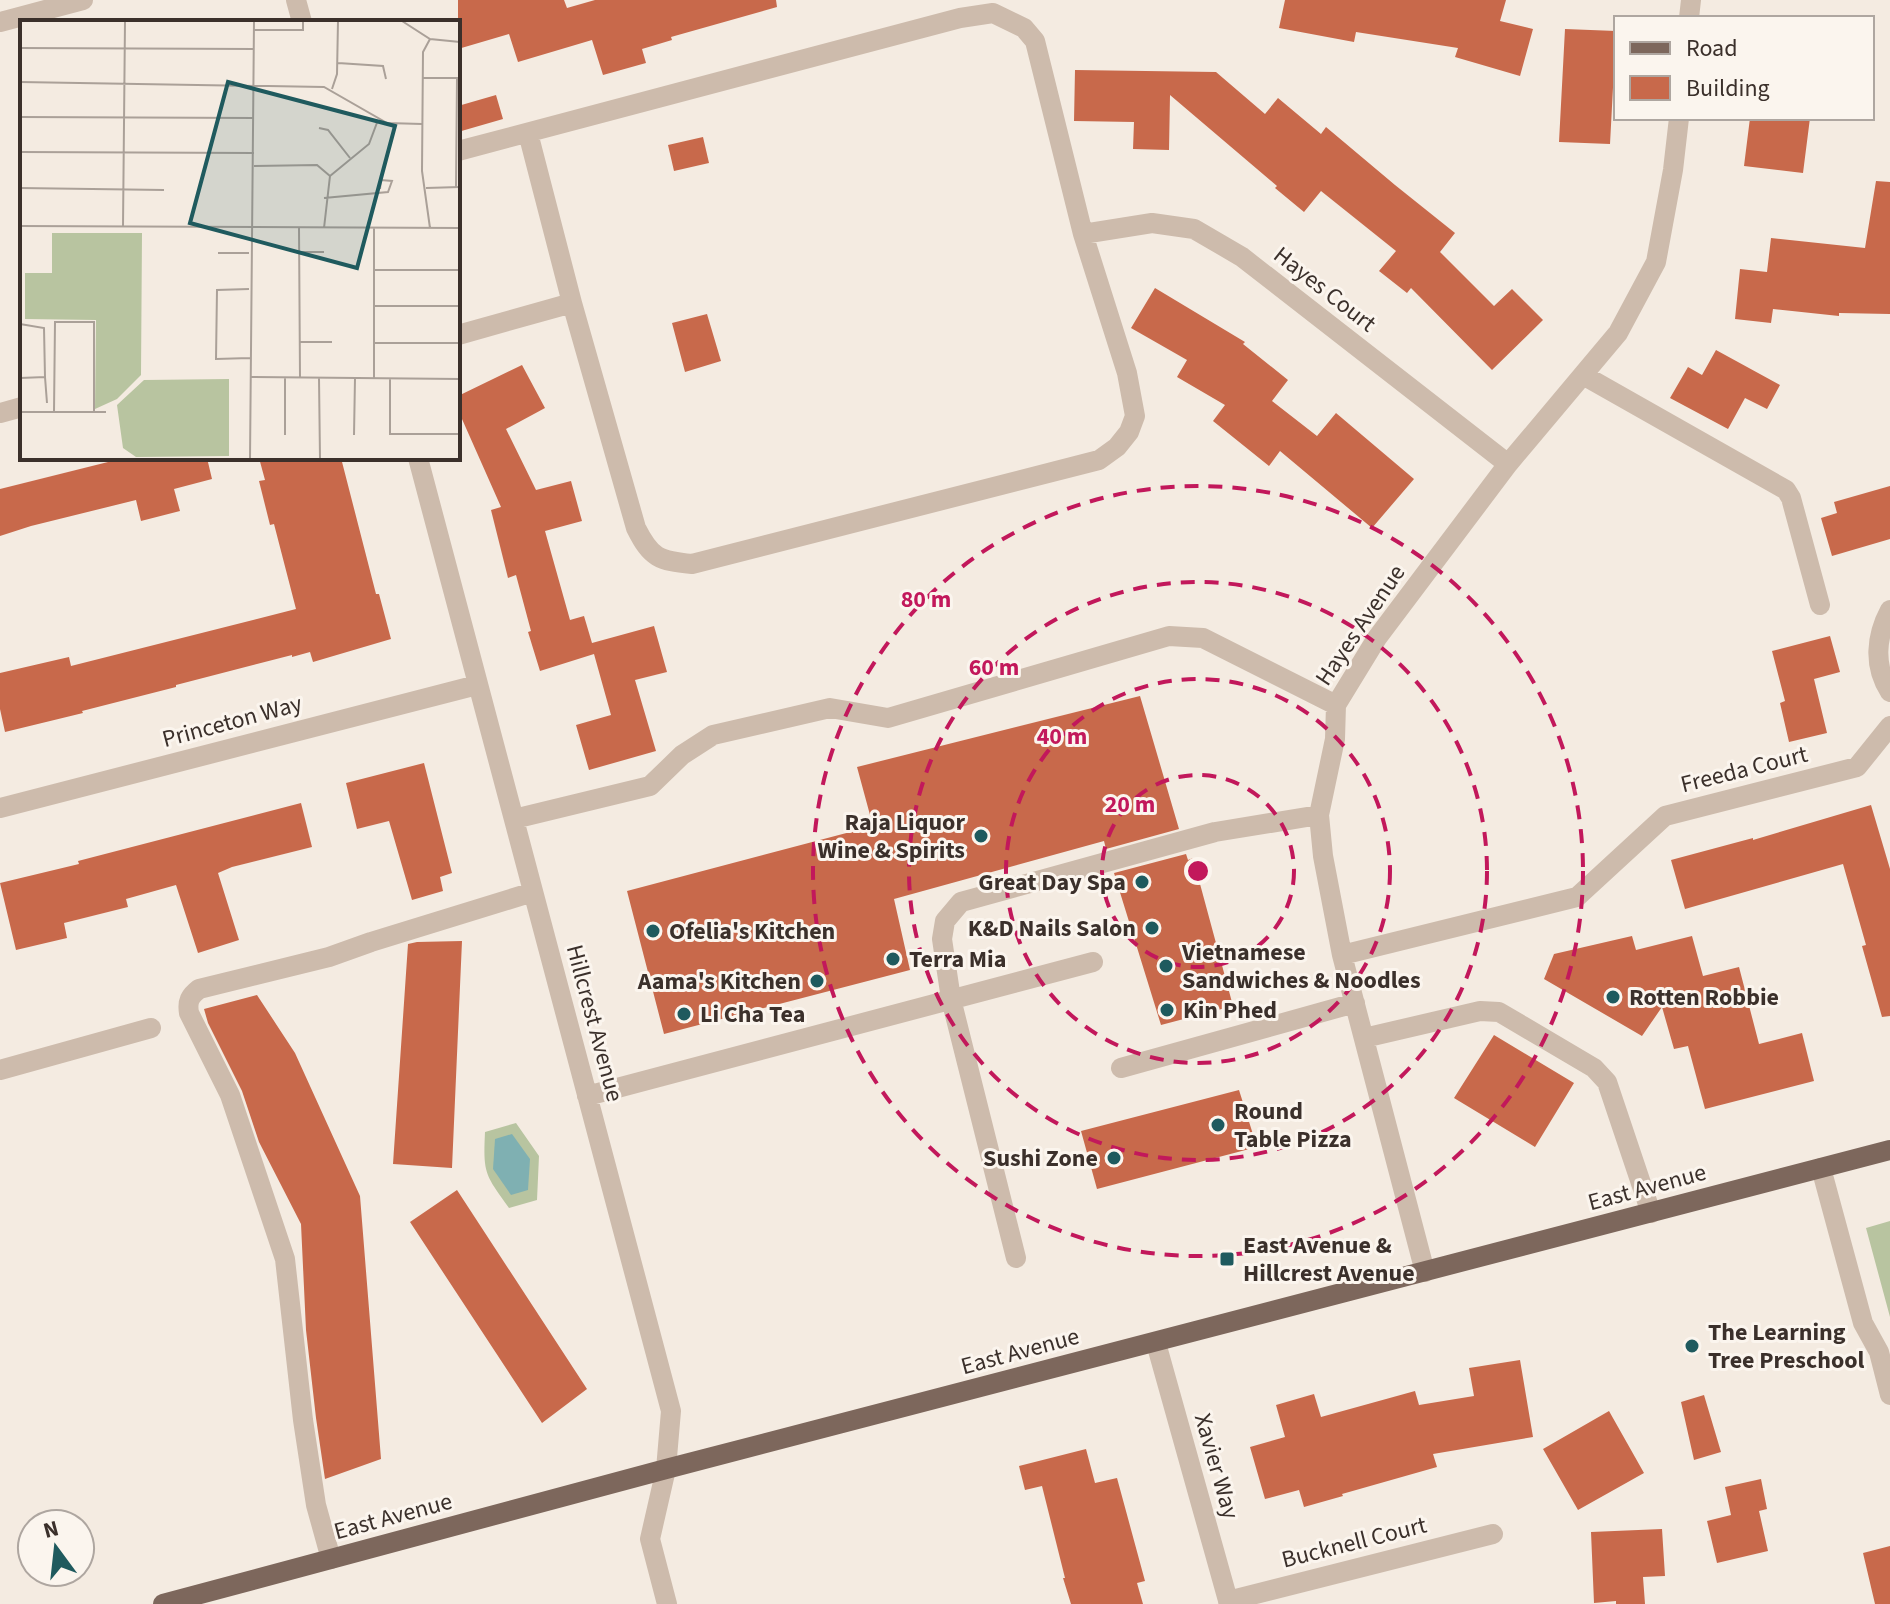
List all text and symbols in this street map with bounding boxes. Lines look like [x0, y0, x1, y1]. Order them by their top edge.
legend [1614, 16, 1874, 120]
inset map [20, 20, 460, 460]
text: Road [1686, 31, 1738, 66]
text: Building [1686, 71, 1770, 106]
street label: Hayes Court [1266, 238, 1383, 341]
street label: Hayes Avenue [1307, 558, 1414, 693]
text: 80 m [901, 582, 951, 617]
text: 60 m [969, 650, 1019, 685]
street label: Princeton Way [158, 686, 306, 757]
text: 40 m [1037, 719, 1087, 754]
street label: Freeda Court [1677, 737, 1811, 802]
text: 20 m [1105, 787, 1155, 822]
place label: Raja Liquor Wine & Spirits [818, 805, 965, 868]
marker: Raja Liquor Wine & Spirits [972, 827, 990, 845]
centre of rings [1184, 857, 1212, 885]
place label: Great Day Spa [978, 865, 1126, 900]
marker: Great Day Spa [1133, 873, 1151, 891]
place label: K&D Nails Salon [968, 911, 1136, 946]
place label: Ofelia's Kitchen [669, 914, 835, 949]
marker: K&D Nails Salon [1143, 919, 1161, 937]
marker: Ofelia's Kitchen [644, 922, 662, 940]
place label: Vietnamese Sandwiches & Noodles [1181, 935, 1421, 998]
street label: Hillcrest Avenue [557, 941, 632, 1106]
place label: Terra Mia [909, 942, 1006, 977]
marker: Terra Mia [884, 950, 902, 968]
marker: Vietnamese Sandwiches & Noodles [1157, 957, 1175, 975]
place label: Aama's Kitchen [637, 964, 801, 999]
marker: Aama's Kitchen [808, 972, 826, 990]
place label: Rotten Robbie [1629, 980, 1779, 1015]
marker: Rotten Robbie [1604, 988, 1622, 1006]
place label: Kin Phed [1183, 993, 1277, 1028]
place label: Li Cha Tea [700, 997, 805, 1032]
marker: Kin Phed [1158, 1001, 1176, 1019]
marker: Li Cha Tea [675, 1005, 693, 1023]
place label: Round Table Pizza [1234, 1094, 1352, 1157]
marker: Round Table Pizza [1209, 1116, 1227, 1134]
place label: Sushi Zone [983, 1141, 1098, 1176]
marker: Sushi Zone [1105, 1149, 1123, 1167]
street label: East Avenue [1584, 1155, 1710, 1220]
place label: East Avenue & Hillcrest Avenue [1243, 1228, 1415, 1291]
marker: East Avenue & Hillcrest Avenue [1218, 1250, 1236, 1268]
place label: The Learning Tree Preschool [1708, 1315, 1865, 1378]
street label: East Avenue [957, 1319, 1083, 1384]
marker: The Learning Tree Preschool [1683, 1337, 1701, 1355]
street label: Xavier Way [1185, 1409, 1248, 1523]
street label: East Avenue [330, 1484, 456, 1549]
north arrow [16, 1508, 96, 1588]
street label: Bucknell Court [1278, 1508, 1430, 1577]
text: N [40, 1512, 62, 1547]

